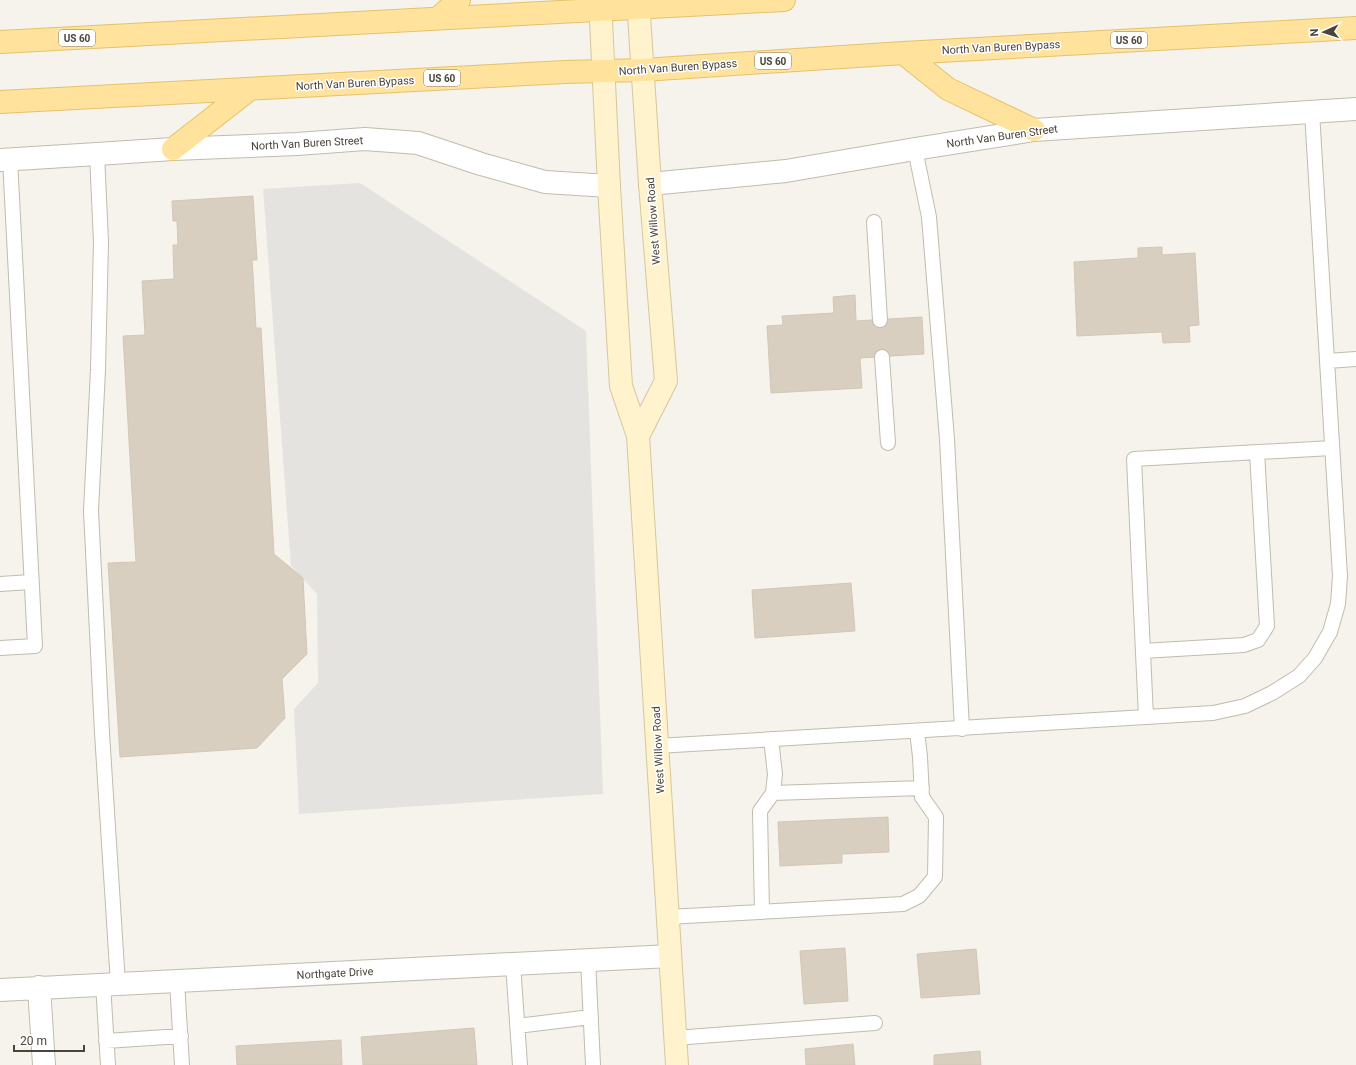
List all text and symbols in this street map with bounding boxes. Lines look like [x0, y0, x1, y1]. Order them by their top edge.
north arrow [1304, 12, 1344, 52]
text: N [1308, 28, 1321, 37]
road number: US 60 [59, 30, 95, 46]
road number: US 60 [1111, 32, 1147, 48]
street label: North Van Buren Bypass [941, 38, 1061, 57]
road number: US 60 [755, 53, 791, 69]
street label: North Van Buren Bypass [618, 57, 738, 78]
road number: US 60 [424, 70, 460, 86]
street label: North Van Buren Bypass [295, 74, 415, 93]
street label: North Van Buren Street [946, 122, 1059, 151]
street label: North Van Buren Street [251, 134, 364, 153]
street label: West Willow Road [644, 177, 663, 265]
street label: West Willow Road [650, 706, 667, 794]
street label: Northgate Drive [296, 965, 374, 982]
scale bar [14, 1027, 84, 1053]
text: 20 m [20, 1034, 47, 1048]

